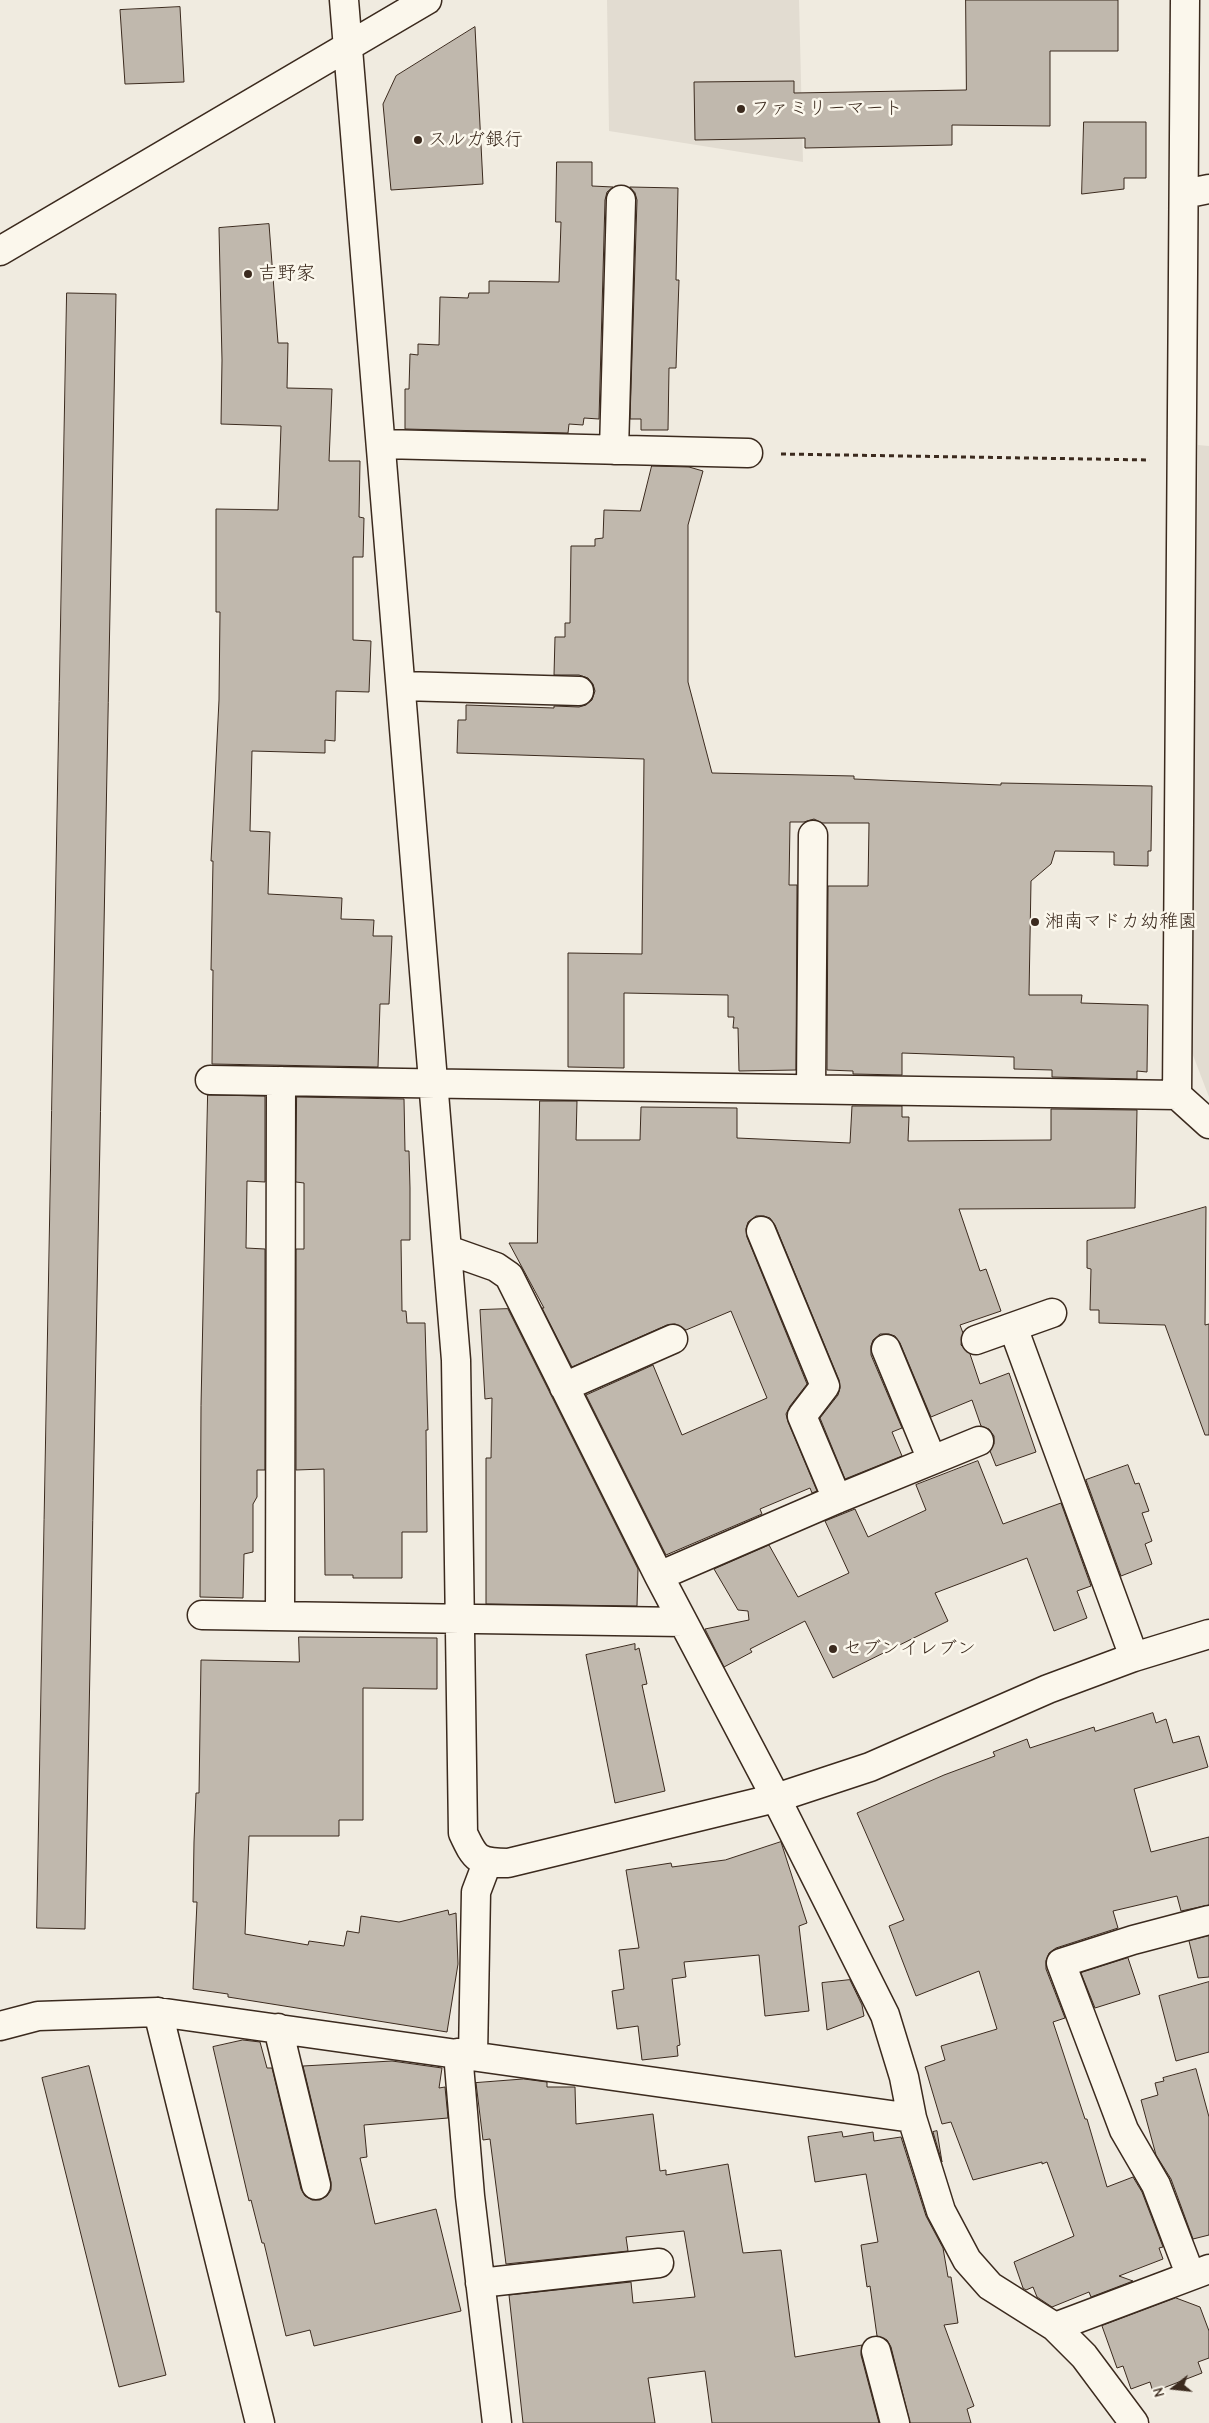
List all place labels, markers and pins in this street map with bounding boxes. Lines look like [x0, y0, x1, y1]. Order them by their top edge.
place label: ファミリーマート [751, 98, 903, 120]
marker: ファミリーマート [735, 103, 747, 115]
place label: スルガ銀行 [428, 129, 523, 151]
marker: スルガ銀行 [412, 134, 424, 146]
place label: 吉野家 [258, 263, 315, 285]
marker: 吉野家 [242, 268, 254, 280]
place label: 湘南マドカ幼稚園 [1045, 911, 1197, 933]
marker: 湘南マドカ幼稚園 [1029, 916, 1041, 928]
place label: セブンイレブン [843, 1638, 976, 1660]
marker: セブンイレブン [827, 1643, 839, 1655]

